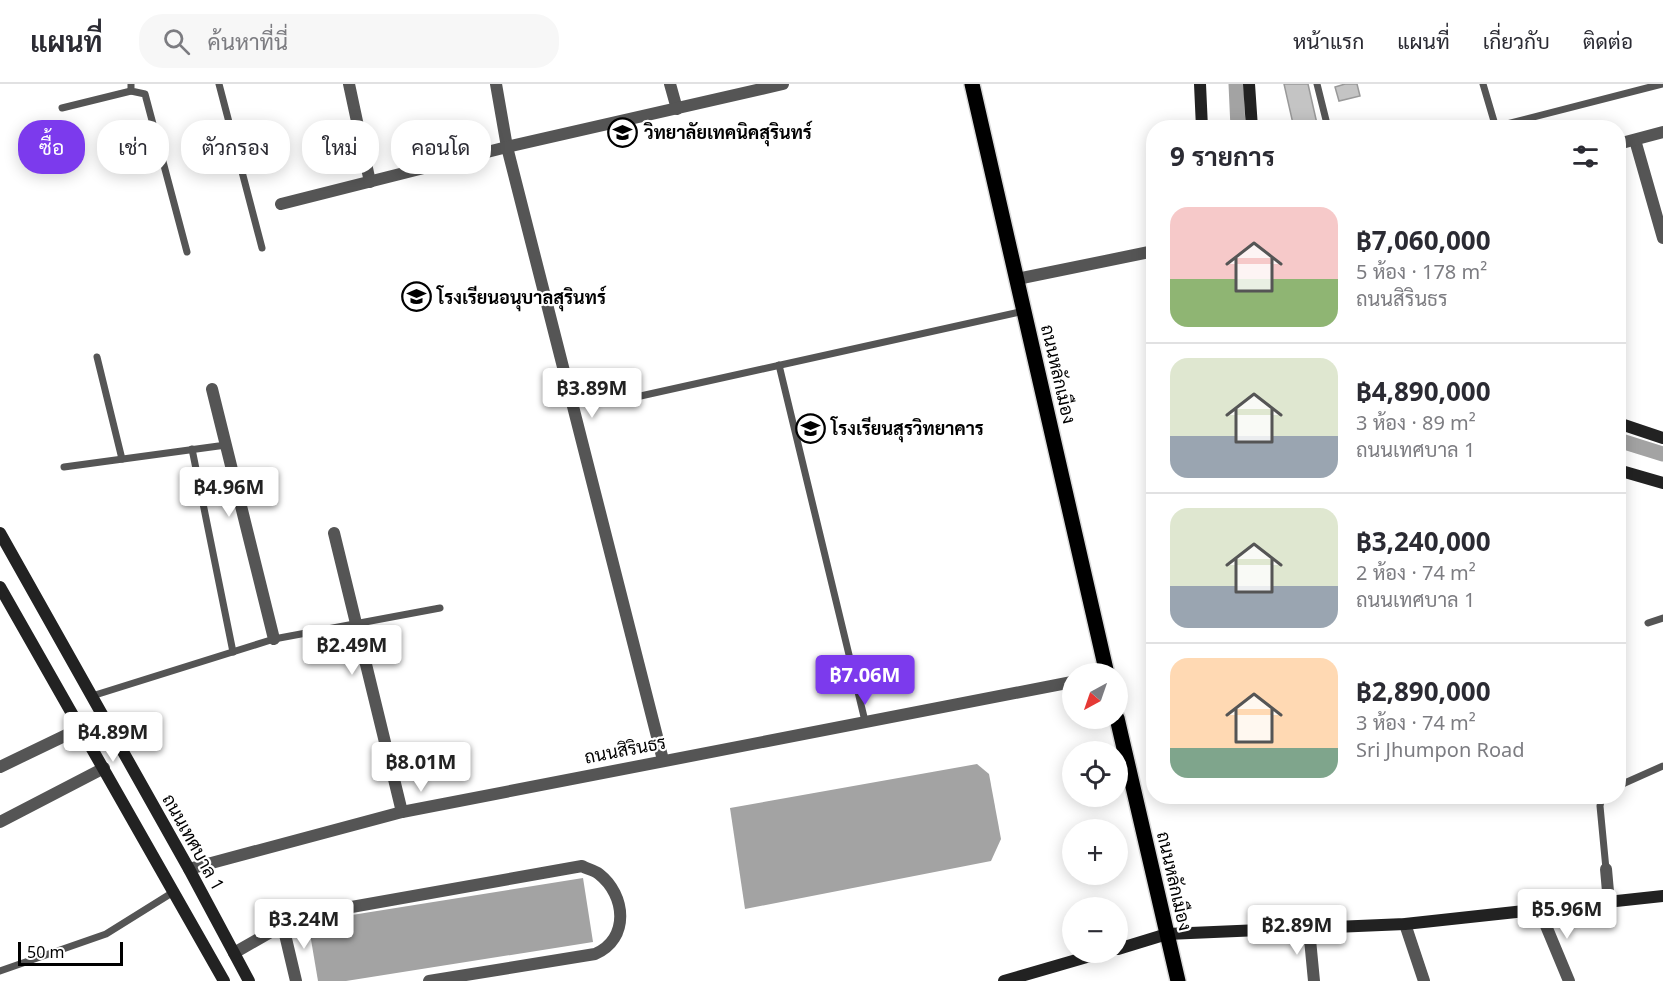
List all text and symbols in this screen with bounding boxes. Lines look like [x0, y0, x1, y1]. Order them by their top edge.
search box [139, 14, 559, 68]
text: แผนที่ [30, 22, 103, 60]
icon: search [160, 25, 193, 58]
text: ค้นหาที่นี่ [208, 26, 288, 56]
text: หน้าแรก [1293, 27, 1364, 55]
text: แผนที่ [1397, 27, 1450, 55]
text: เกี่ยวกับ [1483, 27, 1550, 55]
text: ติดต่อ [1583, 27, 1633, 55]
school or university icon: วิทยาลัยเทคนิคสุรินทร์ [607, 116, 639, 148]
chip: ซื้อ [18, 120, 85, 174]
chip: เช่า [97, 120, 169, 174]
chip: ตัวกรอง [181, 120, 290, 174]
chip: ใหม่ [302, 120, 379, 174]
chip: คอนโด [391, 120, 491, 174]
place label: วิทยาลัยเทคนิคสุรินทร์ [643, 120, 813, 147]
text: 9 รายการ [1170, 138, 1275, 174]
icon: filters [1569, 140, 1602, 173]
text: ฿7,060,000 [1356, 222, 1491, 258]
icon: home [1218, 231, 1290, 303]
text: 5 ห้อง · 178 m² [1356, 258, 1487, 285]
school or university icon: โรงเรียนอนุบาลสุรินทร์ [400, 281, 432, 313]
place label: โรงเรียนอนุบาลสุรินทร์ [436, 285, 607, 312]
text: ถนนสิรินธร [1356, 285, 1448, 312]
street label: ถนนหลักเมือง [1036, 322, 1082, 426]
pin: ฿3.89M [543, 368, 641, 419]
text: ฿4,890,000 [1356, 373, 1491, 409]
text: ฿3.89M [557, 374, 627, 401]
icon: home [1218, 382, 1290, 454]
text: 3 ห้อง · 89 m² [1356, 409, 1476, 436]
school or university icon: โรงเรียนสุรวิทยาคาร [794, 412, 826, 444]
place label: โรงเรียนสุรวิทยาคาร [830, 416, 984, 443]
text: ถนนเทศบาล 1 [1356, 436, 1475, 463]
pin: ฿4.96M [180, 467, 278, 518]
text: ฿4.96M [194, 473, 264, 500]
text: ฿3,240,000 [1356, 523, 1491, 559]
icon: home [1218, 532, 1290, 604]
text: 2 ห้อง · 74 m² [1356, 559, 1476, 586]
text: ถนนเทศบาล 1 [1356, 586, 1475, 613]
pin: ฿2.49M [303, 625, 401, 676]
text: ฿2.49M [317, 631, 387, 658]
pin: ฿7.06M [816, 655, 914, 706]
text: ฿7.06M [830, 661, 900, 688]
north arrow [1062, 663, 1128, 729]
map controls [1062, 663, 1128, 963]
text: ฿2,890,000 [1356, 673, 1491, 709]
icon: home [1218, 682, 1290, 754]
text: 3 ห้อง · 74 m² [1356, 709, 1476, 736]
pin: ฿4.89M [64, 712, 162, 763]
text: ฿4.89M [78, 718, 148, 745]
street label: ถนนสิรินธร [582, 729, 668, 769]
text: Sri Jhumpon Road [1356, 736, 1525, 763]
button: locate [1062, 741, 1128, 807]
pin: ฿8.01M [372, 742, 470, 793]
text: ฿8.01M [386, 748, 456, 775]
street label: ถนนเทศบาล 1 [157, 789, 231, 895]
button: + [1062, 819, 1128, 885]
street label: ถนนหลักเมือง [1152, 829, 1198, 933]
pin: ฿5.96M [1518, 889, 1616, 940]
text: ฿5.96M [1532, 895, 1602, 922]
button: − [1062, 897, 1128, 963]
pin: ฿3.24M [255, 899, 353, 950]
text: ฿3.24M [269, 905, 339, 932]
pin: ฿2.89M [1248, 905, 1346, 956]
text: ฿2.89M [1262, 911, 1332, 938]
scale bar [18, 939, 123, 966]
text: 50 m [27, 941, 64, 963]

